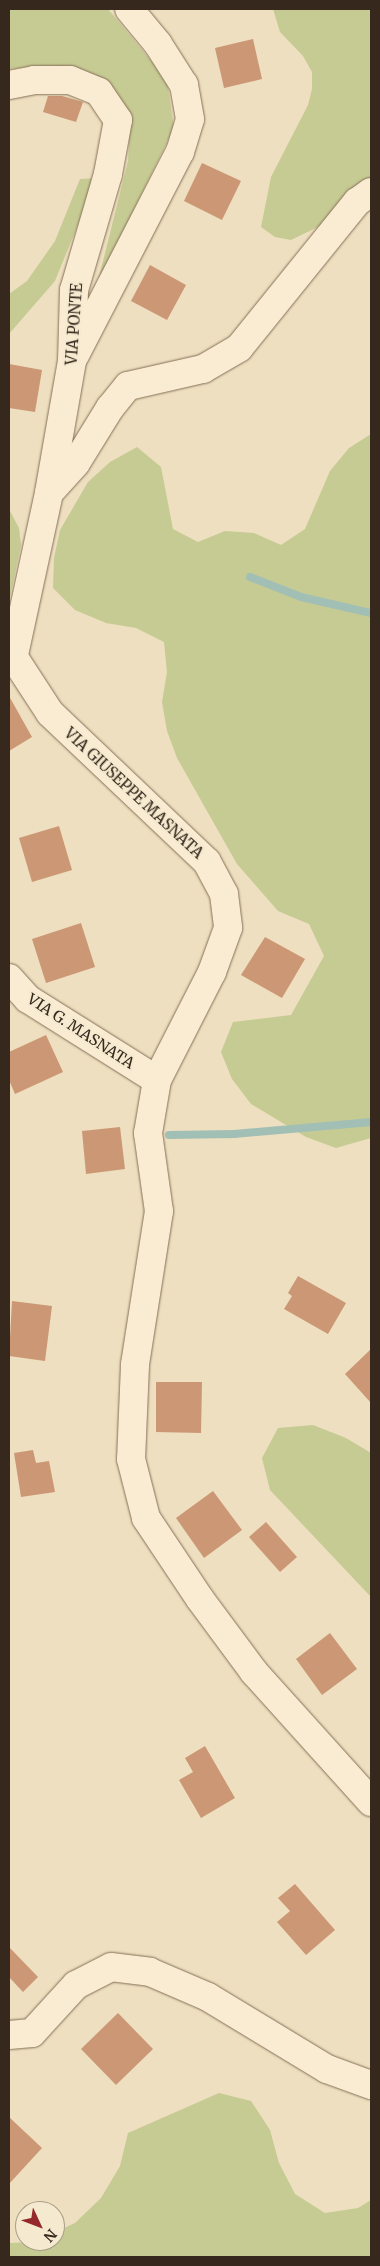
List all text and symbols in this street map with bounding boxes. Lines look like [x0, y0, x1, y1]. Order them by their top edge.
street label: VIA PONTE [62, 282, 86, 366]
street label: VIA GIUSEPPE MASNATA [61, 724, 207, 862]
street label: VIA G. MASNATA [24, 990, 138, 1072]
north arrow [15, 2201, 65, 2251]
text: N [40, 2225, 61, 2246]

